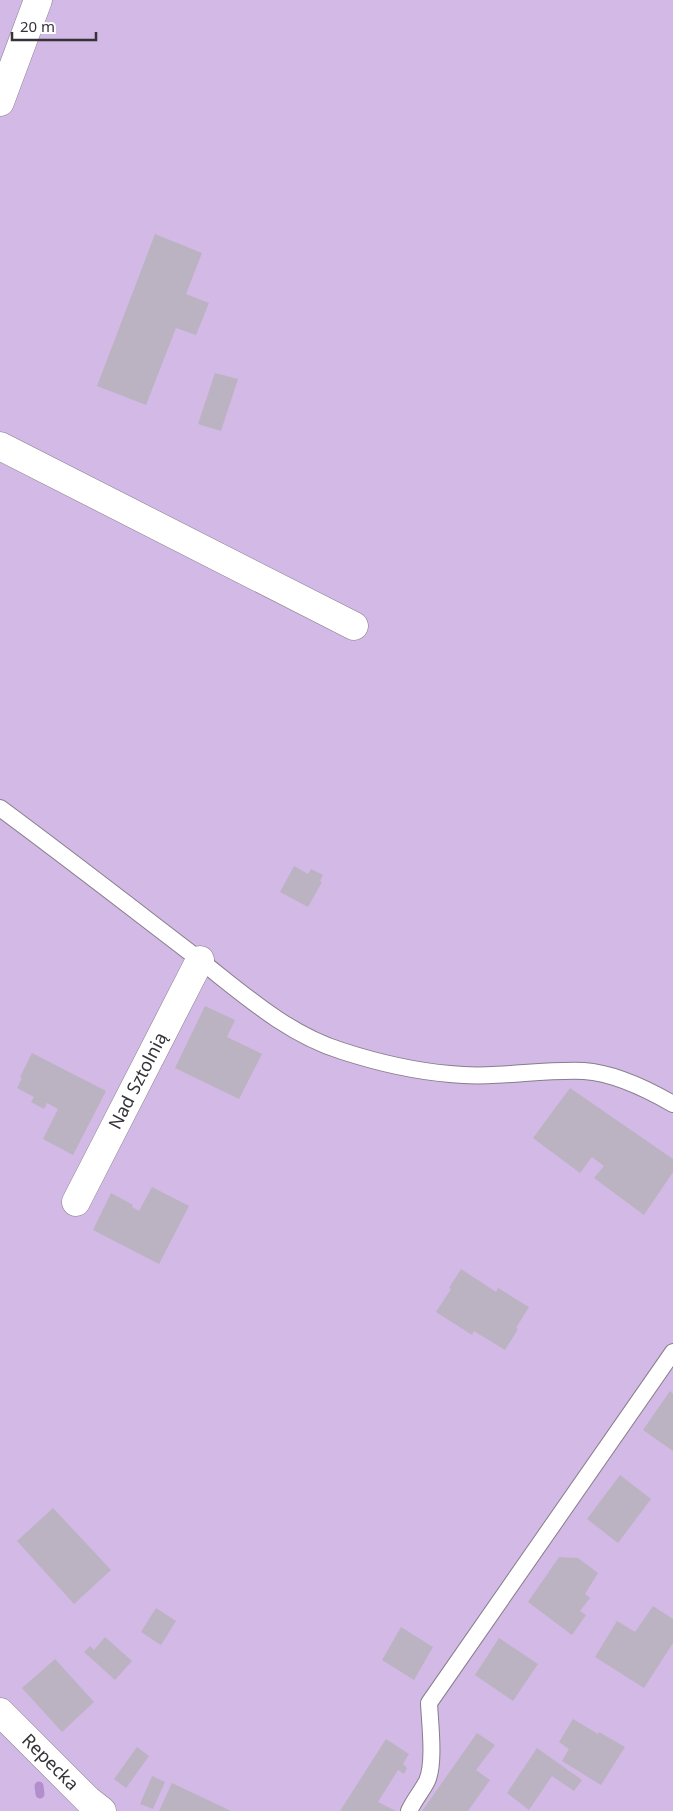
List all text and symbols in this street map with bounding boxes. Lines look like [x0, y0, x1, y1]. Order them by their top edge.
scale bar [12, 10, 96, 42]
text: 20 m [20, 16, 55, 36]
street label: Nad Sztolnią [102, 1028, 172, 1133]
street label: Repecka [17, 1728, 84, 1795]

